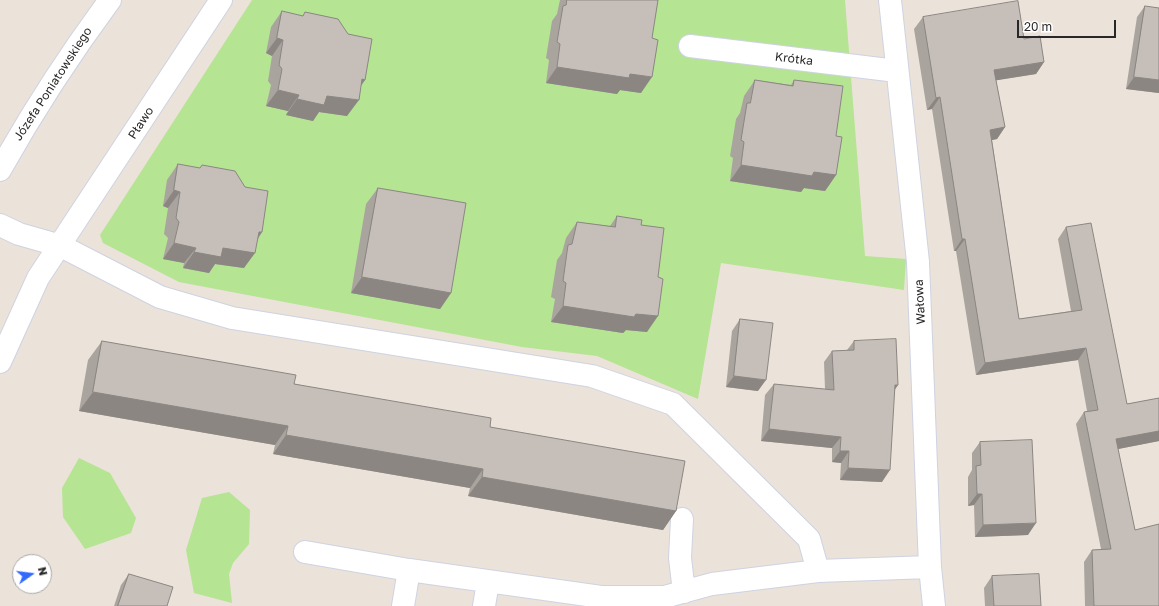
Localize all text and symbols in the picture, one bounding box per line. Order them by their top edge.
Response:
scale bar [1019,12,1118,38]
text: 20 m [1024,19,1052,34]
street label: Józefa Poniatowskiego [11,25,95,143]
street label: Krótka [774,50,814,68]
street label: Pławo [125,104,157,142]
street label: Wałowa [912,279,928,325]
north arrow [12,554,52,594]
text: N [36,566,50,577]

